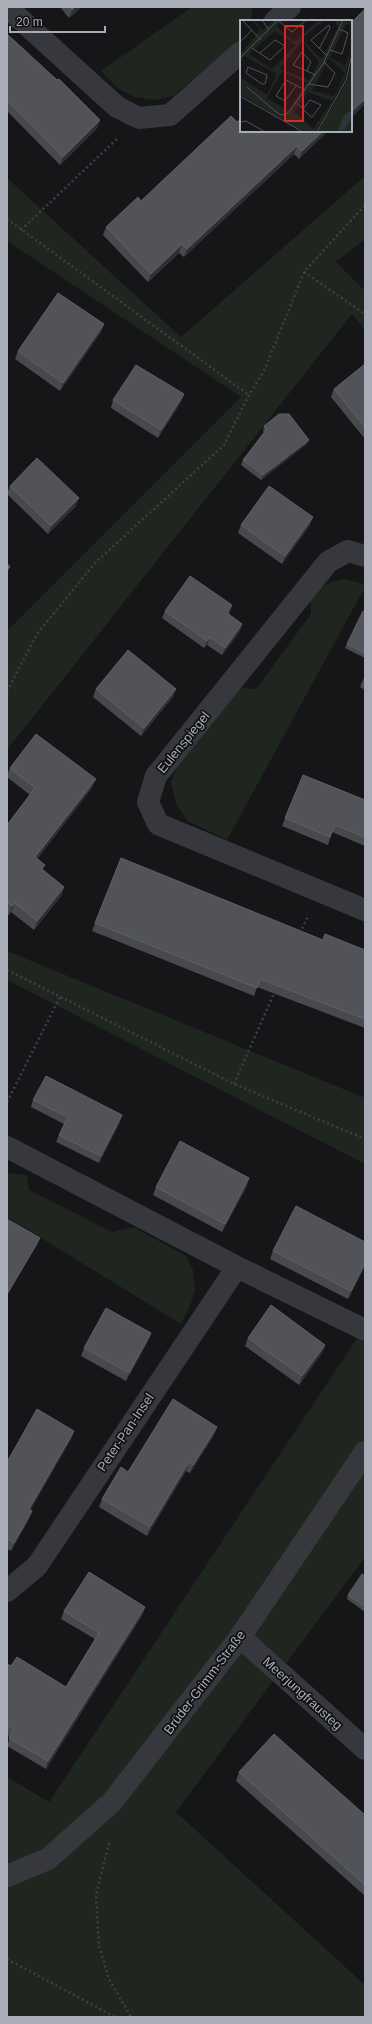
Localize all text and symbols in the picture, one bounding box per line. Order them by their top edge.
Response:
scale bar [10,8,105,34]
text: 20 m [16,15,43,29]
inset map [240,20,352,132]
street label: Eulenspiegel [154,709,213,776]
street label: Peter-Pan-Insel [94,1391,157,1474]
street label: Brüder-Grimm-Straße [161,1628,248,1737]
street label: Meerjungfrausteg [260,1654,345,1733]

